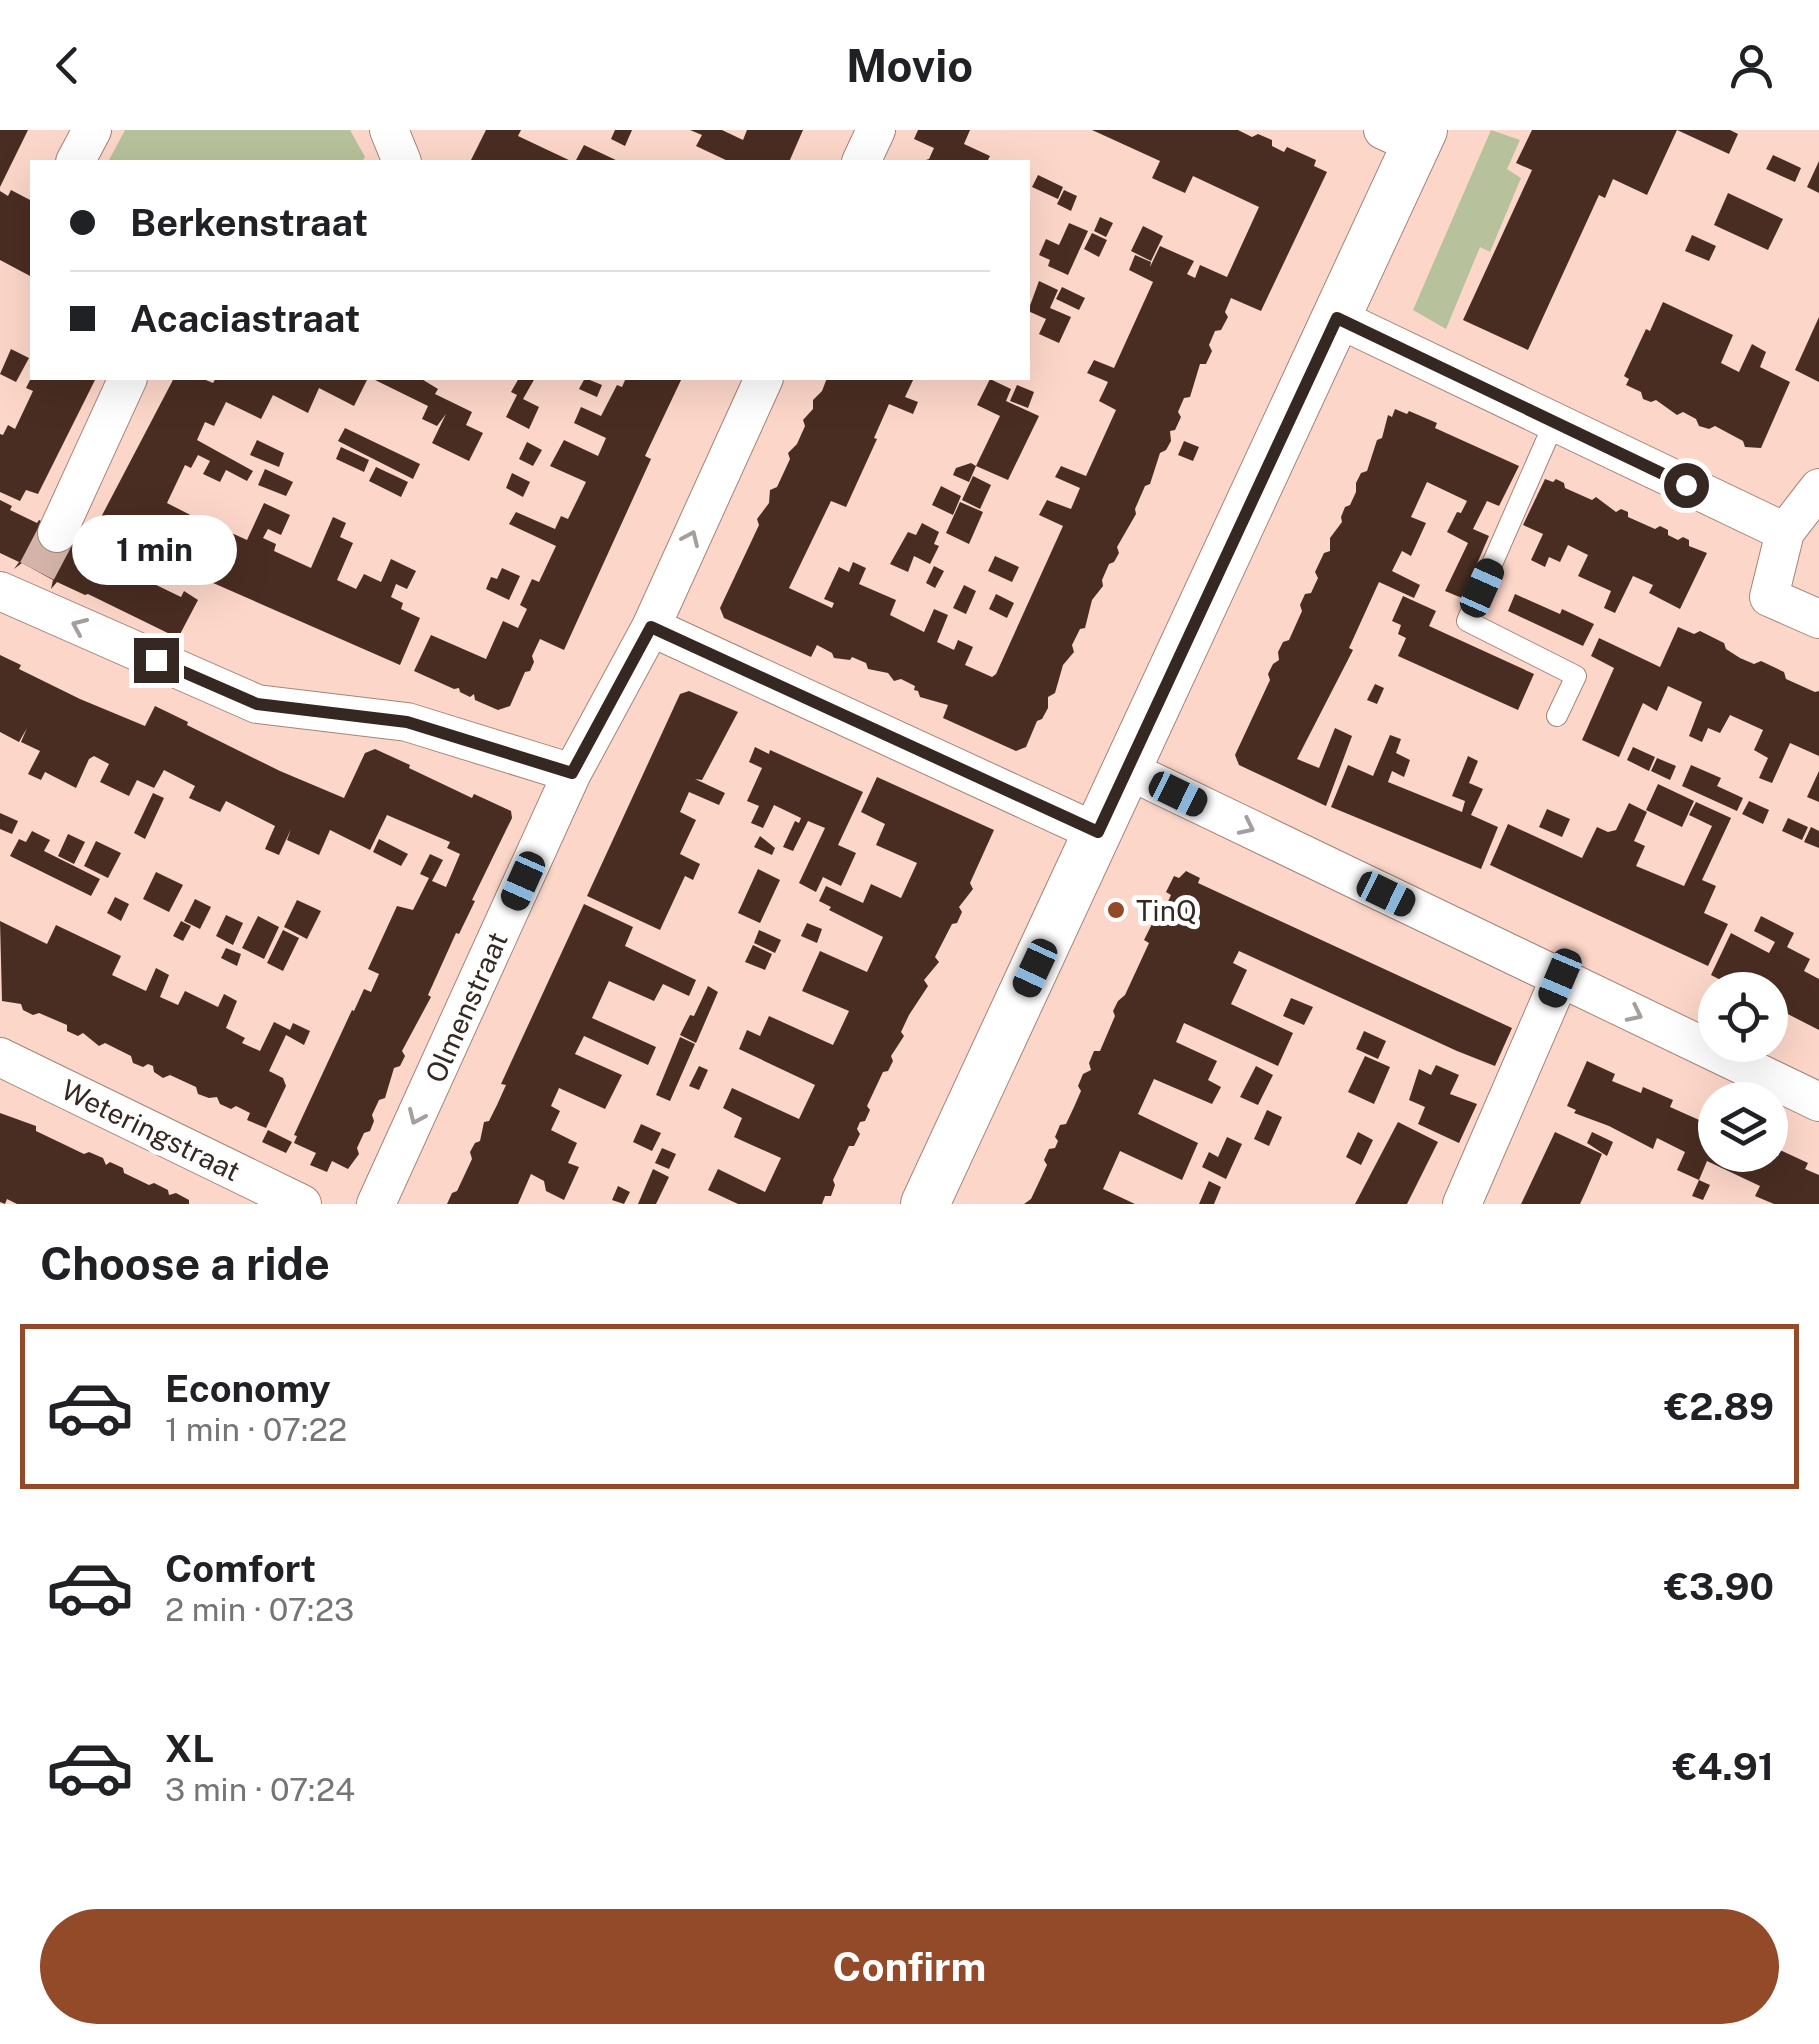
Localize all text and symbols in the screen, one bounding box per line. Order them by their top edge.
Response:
icon: back [40,38,95,93]
icon: person [1724,38,1779,93]
text: Movio [846,39,973,92]
text: Berkenstraat [130,200,368,245]
text: Acaciastraat [130,296,360,341]
route start [1664,463,1709,508]
callout: 1 min [74,515,238,585]
one-way arrow [679,530,699,548]
text: 1 min [116,531,193,568]
car [1456,554,1508,622]
one-way arrow [71,618,89,638]
route end [134,638,179,683]
car [1144,767,1212,821]
one-way arrow [1237,815,1255,835]
car [497,847,549,915]
car [1352,867,1420,921]
place label: TinQ [1136,894,1197,927]
marker: TinQ [1105,899,1127,921]
street label: Olmenstraat [418,927,514,1087]
car [1009,934,1061,1002]
car [1534,945,1586,1011]
map controls [1698,972,1788,1172]
button: locate [1698,972,1788,1062]
one-way arrow [1625,1002,1643,1022]
street label: Weteringstraat [56,1073,246,1187]
button: layers [1698,1082,1788,1172]
one-way arrow [408,1107,428,1125]
text: Choose a ride [40,1237,330,1290]
icon: car [45,1362,135,1452]
text: Economy [165,1366,331,1411]
text: €2.89 [1664,1384,1774,1429]
text: 1 min · 07:22 [165,1411,347,1448]
icon: car [45,1542,135,1632]
text: Comfort [165,1546,316,1591]
text: €3.90 [1664,1564,1774,1609]
text: 2 min · 07:23 [165,1591,354,1628]
icon: car [45,1722,135,1812]
text: XL [165,1726,214,1771]
text: €4.91 [1673,1744,1774,1789]
text: 3 min · 07:24 [165,1771,355,1808]
button: Confirm [40,1909,1779,2024]

